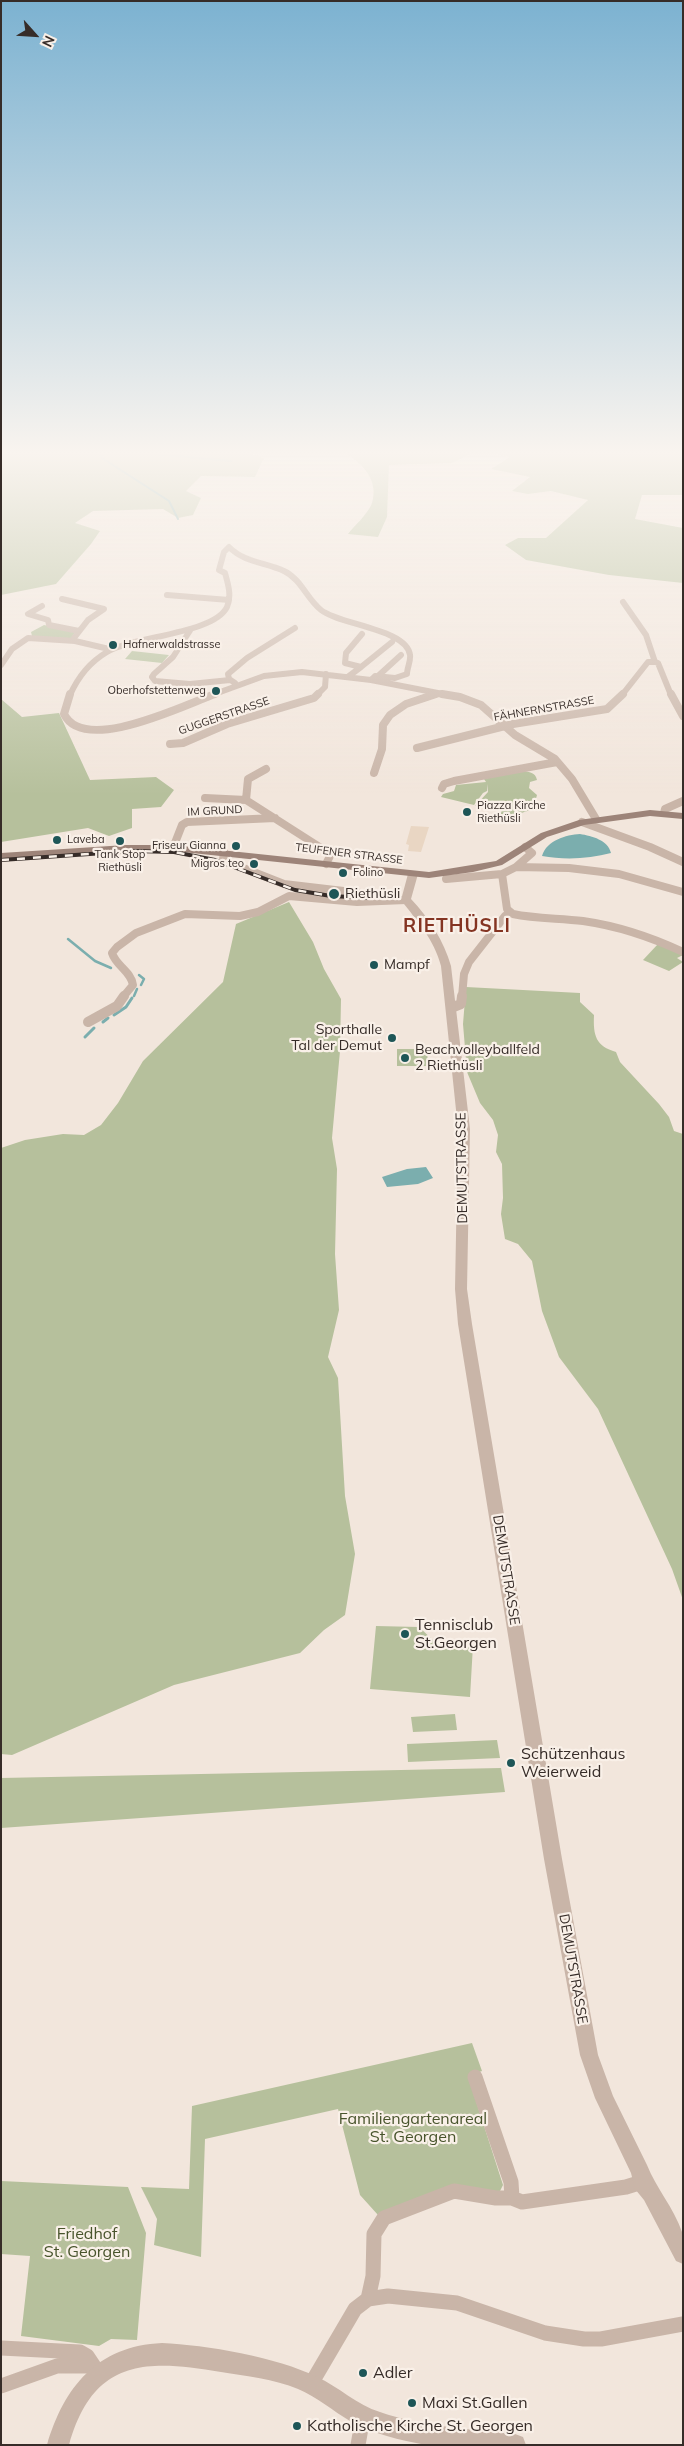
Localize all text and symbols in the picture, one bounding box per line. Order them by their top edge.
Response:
north arrow [10,10,60,60]
text: N [38,33,59,50]
place label: Hafnerwaldstrasse [123,638,220,652]
marker: Hafnerwaldstrasse [107,639,119,651]
place label: Oberhofstettenweg [107,684,206,698]
marker: Oberhofstettenweg [210,685,222,697]
street label: GUGGERSTRASSE [177,694,271,738]
street label: FÄHNERNSTRASSE [493,694,595,724]
place label: Piazza Kirche Riethüsli [477,799,546,825]
street label: IM GRUND [187,803,243,819]
marker: Piazza Kirche Riethüsli [461,806,473,818]
place label: Laveba [67,833,104,847]
marker: Laveba [51,834,63,846]
marker: Tank Stop Riethüsli [114,835,126,847]
place label: Friseur Gianna [152,839,226,853]
marker: Friseur Gianna [230,840,242,852]
street label: TEUFENER STRASSE [295,841,403,867]
place label: Tank Stop Riethüsli [95,848,145,874]
place label: Migros teo [191,857,244,871]
marker: Migros teo [248,858,260,870]
place label: Folino [353,866,383,880]
marker: Folino [337,867,349,879]
place label: Riethüsli [345,886,400,902]
marker: Riethüsli [327,887,341,901]
district label: RIETHÜSLI [402,915,512,937]
place label: Mampf [384,957,430,973]
marker: Mampf [368,959,380,971]
place label: Sporthalle Tal der Demut [291,1022,382,1054]
marker: Sporthalle Tal der Demut [386,1032,398,1044]
place label: Beachvolleyballfeld 2 Riethüsli [415,1042,540,1074]
marker: Beachvolleyballfeld 2 Riethüsli [399,1052,411,1064]
street label: DEMUTSTRASSE [453,1112,471,1224]
street label: DEMUTSTRASSE [489,1514,523,1626]
place label: Tennisclub St.Georgen [415,1615,497,1653]
marker: Tennisclub St.Georgen [399,1628,411,1640]
place label: Schützenhaus Weierweid [521,1744,625,1782]
marker: Schützenhaus Weierweid [505,1757,517,1769]
street label: DEMUTSTRASSE [555,1913,591,2025]
park label: Familiengartenareal St. Georgen [339,2109,487,2147]
park label: Friedhof St. Georgen [44,2224,130,2262]
place label: Adler [373,2363,413,2383]
marker: Adler [357,2367,369,2379]
place label: Maxi St.Gallen [422,2393,528,2413]
marker: Maxi St.Gallen [406,2397,418,2409]
place label: Katholische Kirche St. Georgen [307,2416,533,2436]
marker: Katholische Kirche St. Georgen [291,2420,303,2432]

